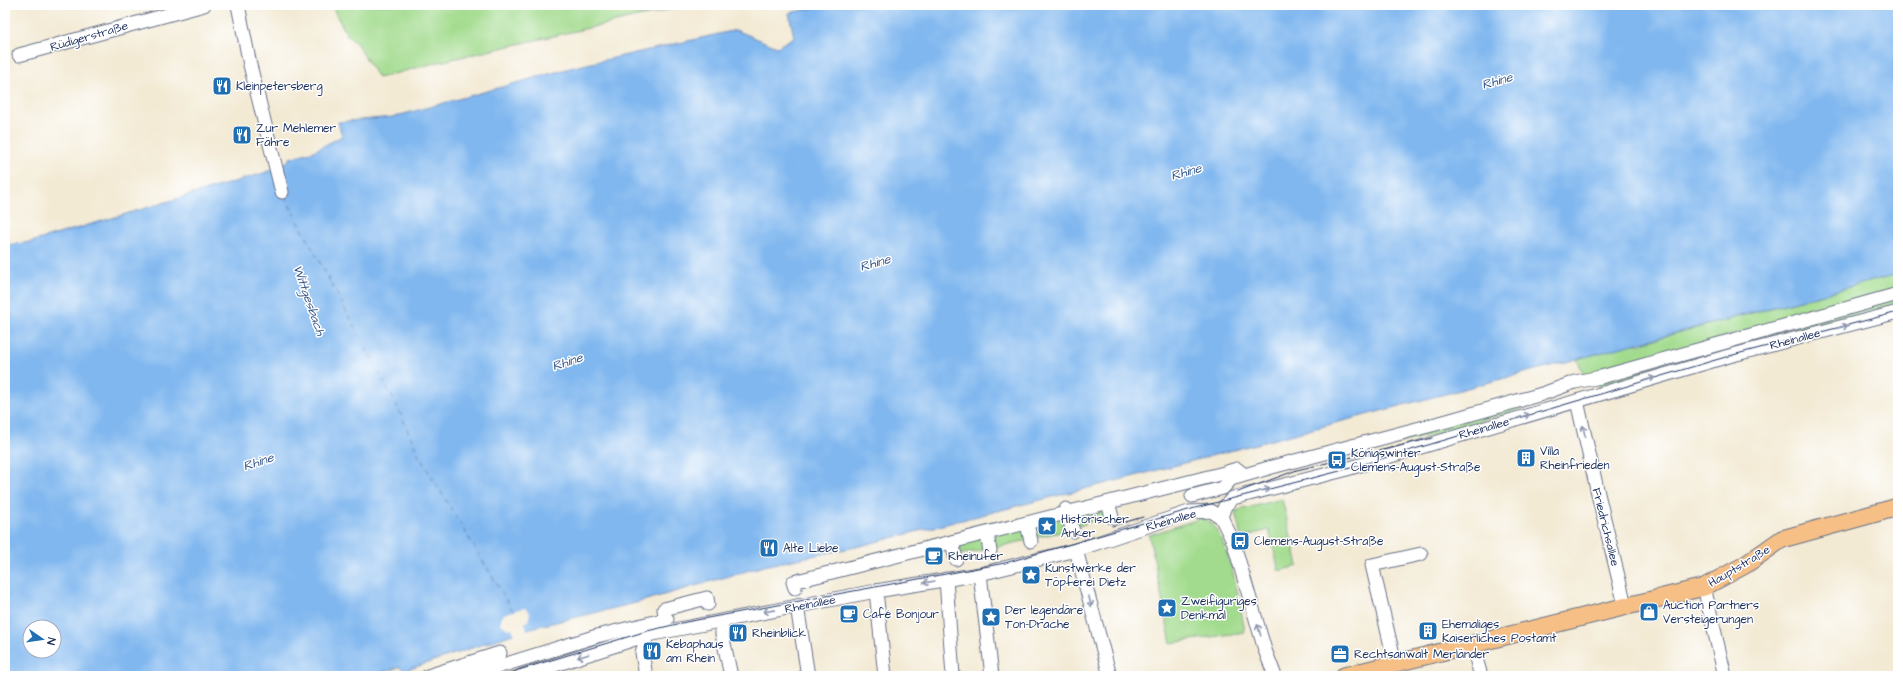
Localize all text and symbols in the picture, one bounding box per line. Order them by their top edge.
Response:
street label: Rüdigerstraße [48,17,131,57]
water label: Rhine [1480,68,1516,94]
restaurant icon: Kleinpetersberg [211,75,233,97]
place label: Kleinpetersberg [236,78,323,96]
place label: Zur Mehlemer Fähre [256,120,337,151]
restaurant icon: Zur Mehlemer Fähre [231,124,253,146]
water label: Rhine [1169,159,1205,185]
water label: Rhine [858,250,894,276]
water label: Wittgesbach [288,263,330,339]
one-way arrow [1835,322,1848,330]
street label: Rheinallee [1768,324,1823,354]
water label: Rhine [550,348,586,375]
one-way arrow [1642,375,1655,382]
one-way arrow [1517,412,1530,419]
street label: Rheinallee [1457,413,1512,444]
one-way arrow [1579,425,1587,438]
place label: Villa Rheinfrieden [1540,443,1610,474]
place label: Königswinter Clemens-August-Straße [1351,445,1481,477]
building icon: Villa Rheinfrieden [1515,447,1537,469]
water label: Rhine [241,448,277,475]
bus stop icon: Königswinter Clemens-August-Straße [1326,449,1348,471]
one-way arrow [1258,486,1271,493]
street label: Friedrichsallee [1588,486,1624,569]
street label: Rheinallee [1144,505,1199,536]
place label: Historischer Anker [1061,511,1129,542]
place icon: Historischer Anker [1036,515,1058,537]
bus stop icon: Clemens-August-Straße [1229,530,1251,552]
place label: Clemens-August-Straße [1254,533,1384,551]
restaurant icon: Alte Liebe [758,537,780,559]
place label: Alte Liebe [783,540,839,557]
street label: Hauptstraße [1705,541,1774,592]
cafe icon: Rheinufer [923,545,945,567]
place label: Rheinufer [948,548,1004,565]
place label: Kunstwerke der Töpferei Dietz [1045,560,1136,591]
place icon: Kunstwerke der Töpferei Dietz [1020,564,1042,586]
one-way arrow [923,578,936,586]
street label: Rheinallee [783,591,838,618]
place label: Zweifiguriges Denkmal [1181,593,1257,624]
one-way arrow [1087,594,1094,607]
place icon: Zweifiguriges Denkmal [1156,597,1178,619]
place label: Auction Partners Versteigerungen [1663,597,1759,629]
shop icon: Auction Partners Versteigerungen [1638,601,1660,623]
place label: Der legendäre Ton-Drache [1005,602,1084,633]
cafe icon: Café Bonjour [838,603,860,625]
place label: Café Bonjour [863,606,939,623]
place icon: Der legendäre Ton-Drache [980,606,1002,628]
one-way arrow [763,608,776,616]
place label: Ehemaliges Kaiserliches Postamt [1442,616,1557,647]
north arrow [22,619,62,659]
building icon: Ehemaliges Kaiserliches Postamt [1417,620,1439,642]
restaurant icon: Rheinblick [727,622,749,644]
one-way arrow [1255,624,1262,637]
place label: Rheinblick [752,625,807,642]
text: N [43,636,59,646]
place label: Kebaphaus am Rhein [666,636,723,667]
restaurant icon: Kebaphaus am Rhein [641,640,663,662]
office icon: Rechtsanwalt Merländer [1329,643,1351,665]
place label: Rechtsanwalt Merländer [1354,646,1490,663]
one-way arrow [577,653,590,660]

